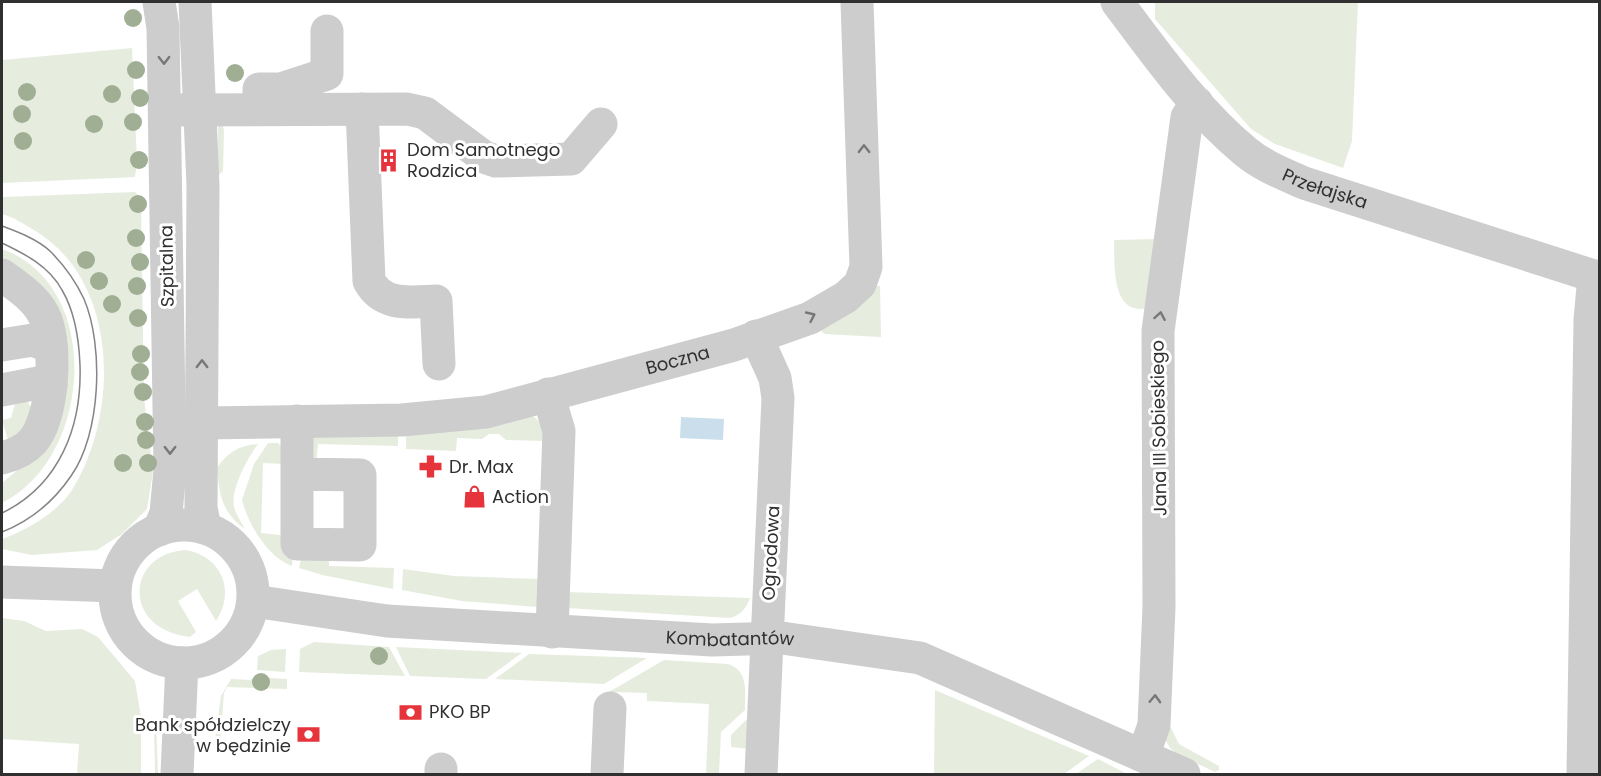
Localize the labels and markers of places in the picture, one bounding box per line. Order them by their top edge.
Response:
place label: Dom Samotnego Rodzica [407,137,560,183]
building icon: Dom Samotnego Rodzica [376,147,402,173]
pharmacy icon: Dr. Max [418,454,444,480]
place label: Dr. Max [449,454,514,479]
shop icon: Action [461,484,487,510]
place label: Action [492,484,549,509]
bank icon: PKO BP [398,699,424,725]
place label: PKO BP [429,699,491,724]
place label: Bank spółdzielczy w będzinie [135,712,291,758]
bank icon: Bank spółdzielczy w będzinie [296,722,322,748]

